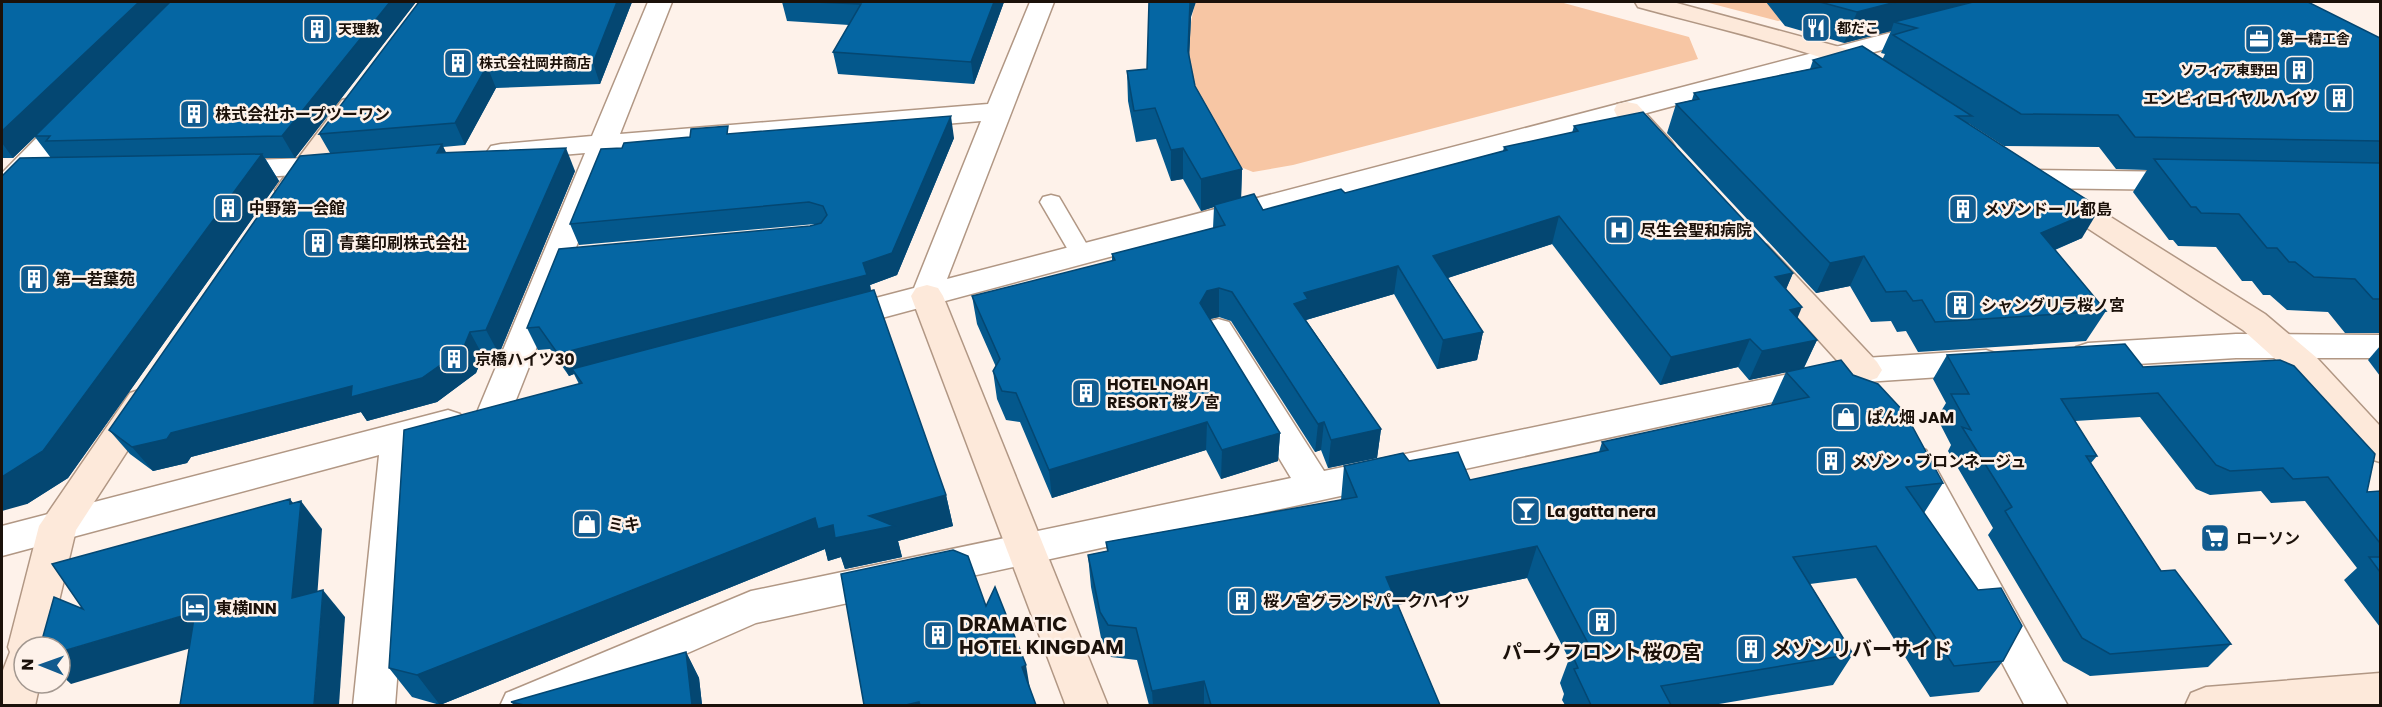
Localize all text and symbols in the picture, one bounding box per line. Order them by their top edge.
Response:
restaurant icon: 都だこ [1800,12,1832,44]
building icon: 天理教 [301,13,333,45]
place label: 都だこ [1837,18,1879,38]
place label: 天理教 [338,19,380,39]
office icon: 第一精工舎 [2243,23,2275,55]
place label: 第一精工舎 [2280,29,2350,49]
building icon: 株式会社岡井商店 [442,47,474,79]
place label: 株式会社岡井商店 [479,53,591,73]
building icon: ソフィア東野田 [2283,54,2315,86]
place label: ソフィア東野田 [2180,60,2278,80]
building icon: エンビィロイヤルハイツ [2323,82,2355,114]
place label: エンビィロイヤルハイツ [2143,87,2318,110]
building icon: 株式会社ホープツーワン [178,98,210,130]
place label: 株式会社ホープツーワン [215,103,390,126]
building icon: 中野第一会館 [212,192,244,224]
building icon: メゾンドール都島 [1947,193,1979,225]
place label: 中野第一会館 [249,197,345,220]
place label: メゾンドール都島 [1984,198,2112,221]
hospital icon: 尽生会聖和病院 [1603,214,1635,246]
place label: 尽生会聖和病院 [1640,219,1752,242]
building icon: 青葉印刷株式会社 [302,227,334,259]
place label: 青葉印刷株式会社 [339,232,467,255]
building icon: 第一若葉苑 [18,263,50,295]
place label: 第一若葉苑 [55,268,135,291]
building icon: シャングリラ桜ノ宮 [1944,289,1976,321]
place label: シャングリラ桜ノ宮 [1981,294,2125,317]
building icon: 京橋ハイツ30 [438,343,470,375]
place label: 京橋ハイツ30 [475,348,575,371]
place label: HOTEL NOAH RESORT 桜ノ宮 [1107,373,1220,414]
building icon: HOTEL NOAH RESORT 桜ノ宮 [1070,377,1102,409]
shop icon: ぱん畑 JAM [1830,401,1862,433]
place label: ぱん畑 JAM [1867,406,1954,429]
building icon: メゾン・ブロンネージュ [1815,445,1847,477]
place label: メゾン・ブロンネージュ [1852,450,2026,473]
bar icon: La gatta nera [1510,495,1542,527]
place label: La gatta nera [1547,500,1656,523]
shop icon: ミキ [571,508,603,540]
place label: ミキ [608,513,640,536]
supermarket icon: ローソン [2199,522,2231,554]
place label: ローソン [2236,527,2300,550]
building icon: 桜ノ宮グランドパークハイツ [1226,585,1258,617]
place label: 桜ノ宮グランドパークハイツ [1263,590,1470,613]
hotel icon: 東横INN [179,592,211,624]
place label: 東横INN [216,597,277,620]
building icon: パークフロント桜の宮 [1586,606,1618,638]
place label: DRAMATIC HOTEL KINGDAM [959,610,1124,661]
building icon: DRAMATIC HOTEL KINGDAM [922,619,954,651]
building icon: メゾンリバーサイド [1735,633,1767,665]
north arrow [12,635,72,695]
place label: メゾンリバーサイド [1772,635,1952,663]
place label: パークフロント桜の宮 [1502,638,1702,666]
text: N [16,659,39,671]

